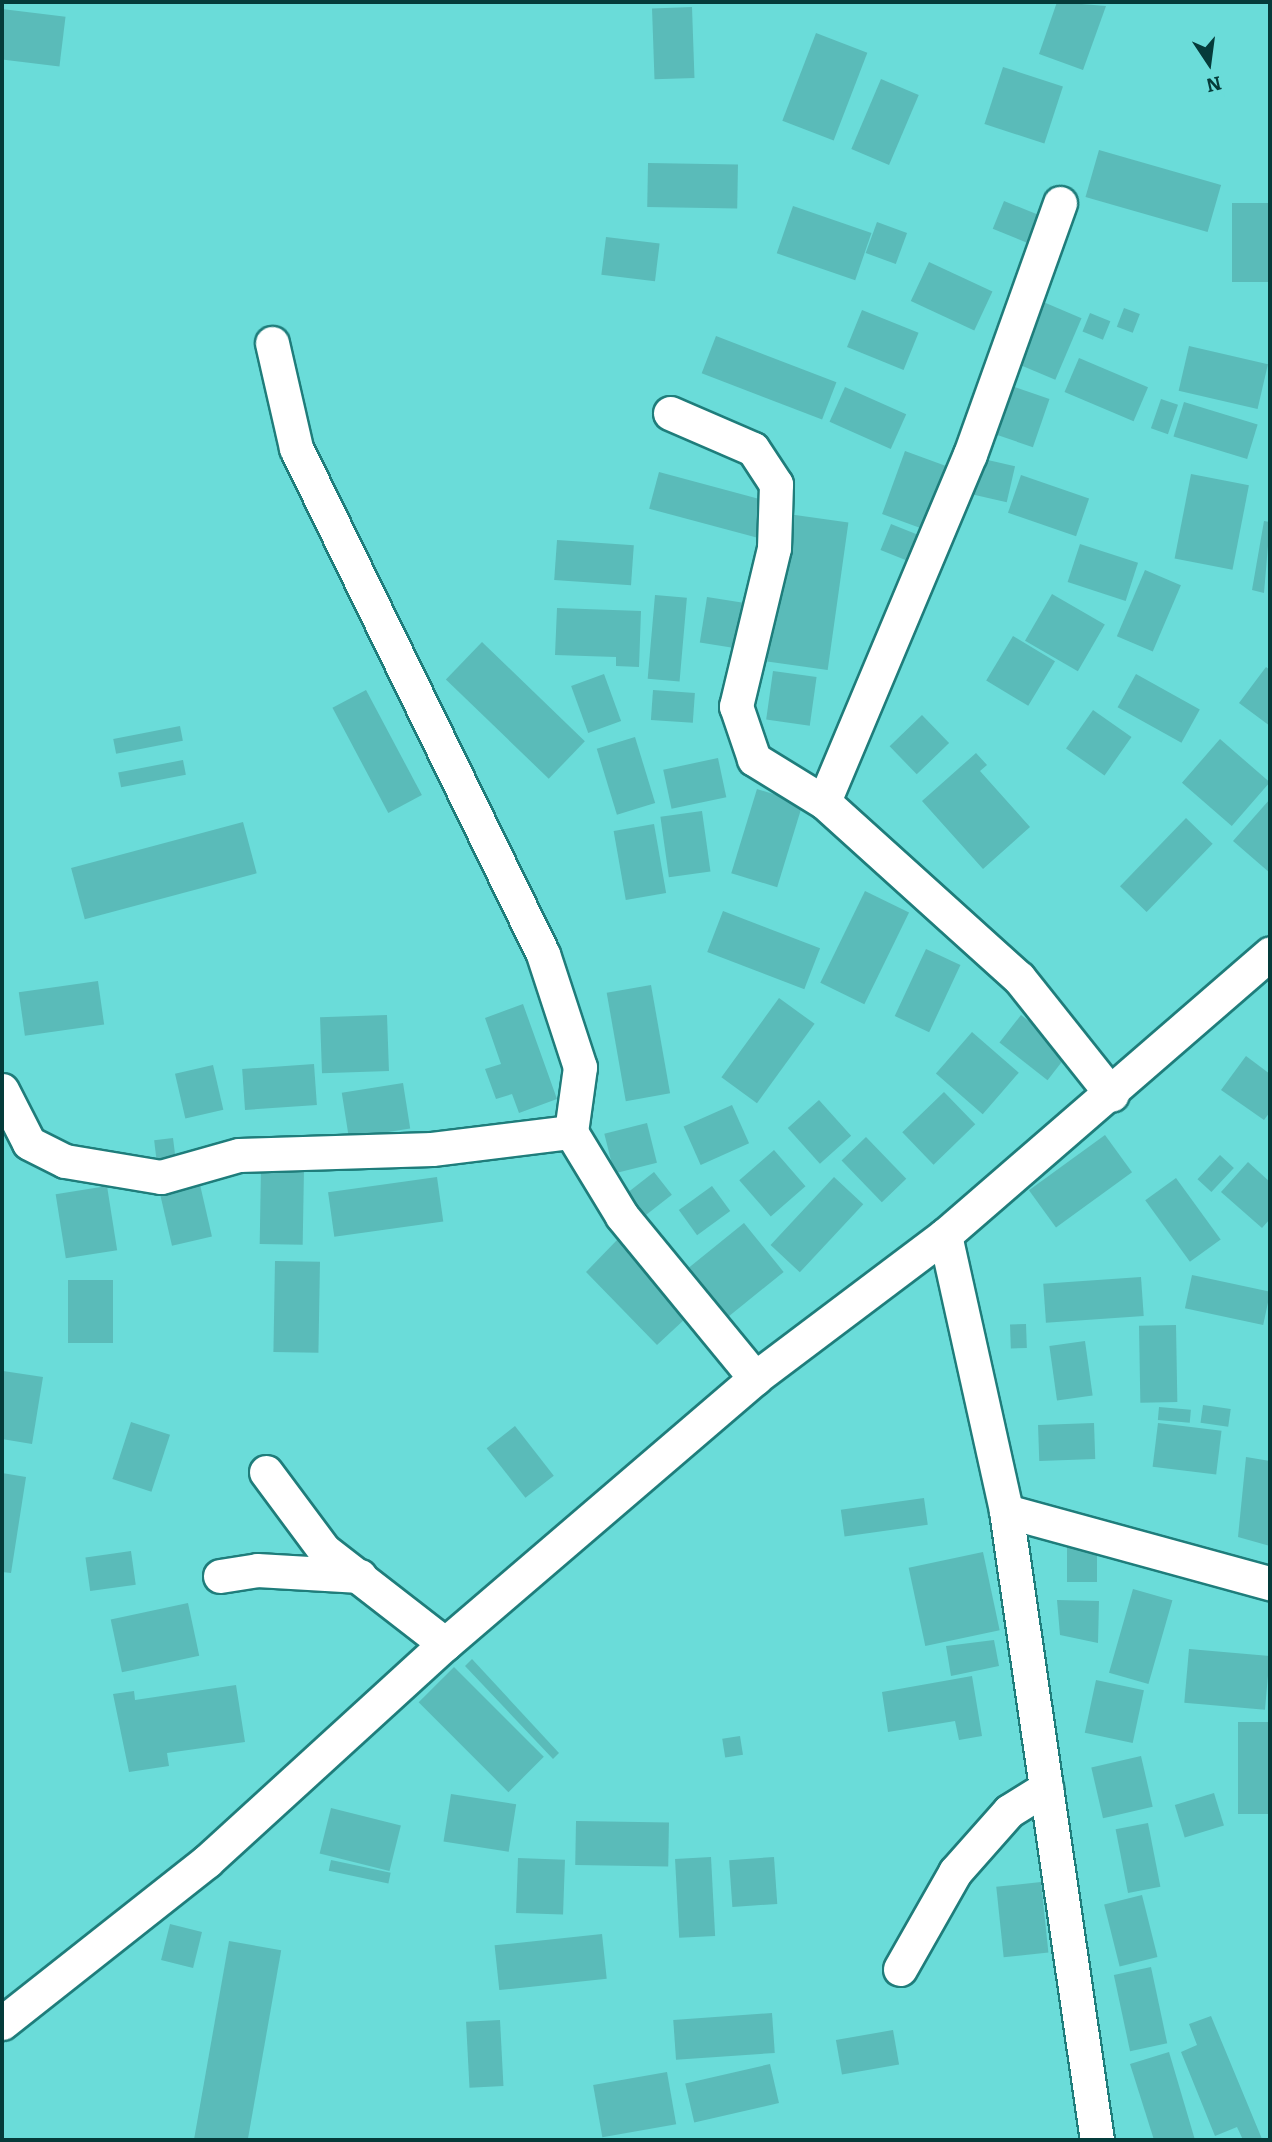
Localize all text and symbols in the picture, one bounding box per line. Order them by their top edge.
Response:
north arrow [1174,28,1244,98]
text: N [1204,71,1224,97]

